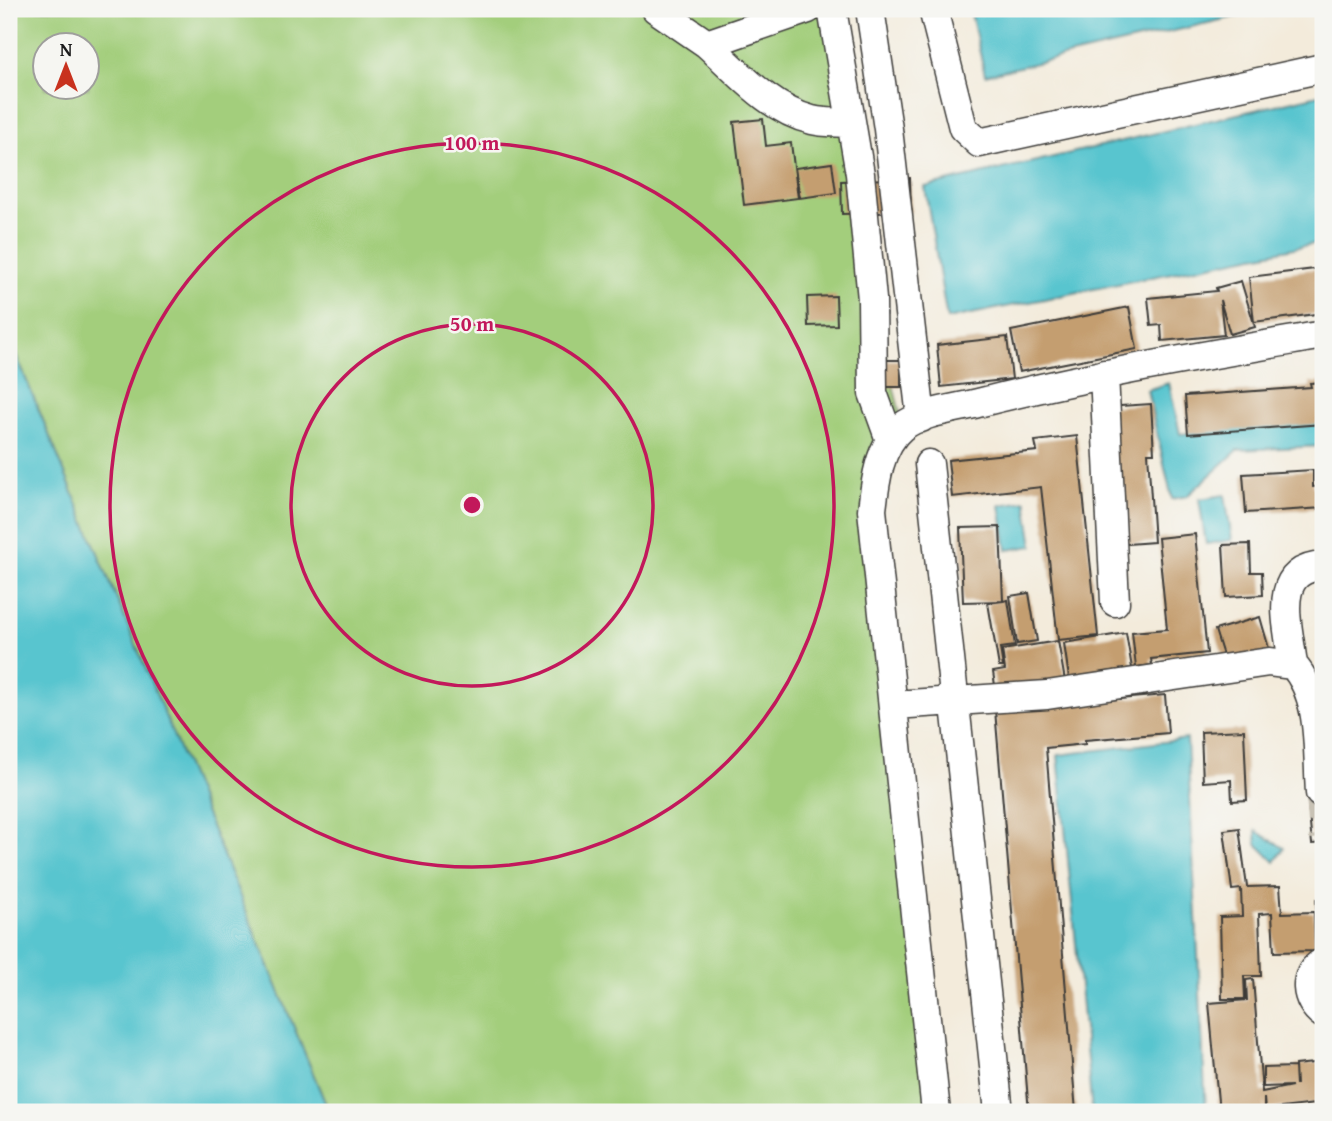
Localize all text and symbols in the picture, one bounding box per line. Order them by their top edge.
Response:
north arrow [32,32,102,102]
text: N [60,35,73,63]
text: 100 m [444,127,500,158]
text: 50 m [450,308,494,339]
centre of rings [460,493,484,517]

